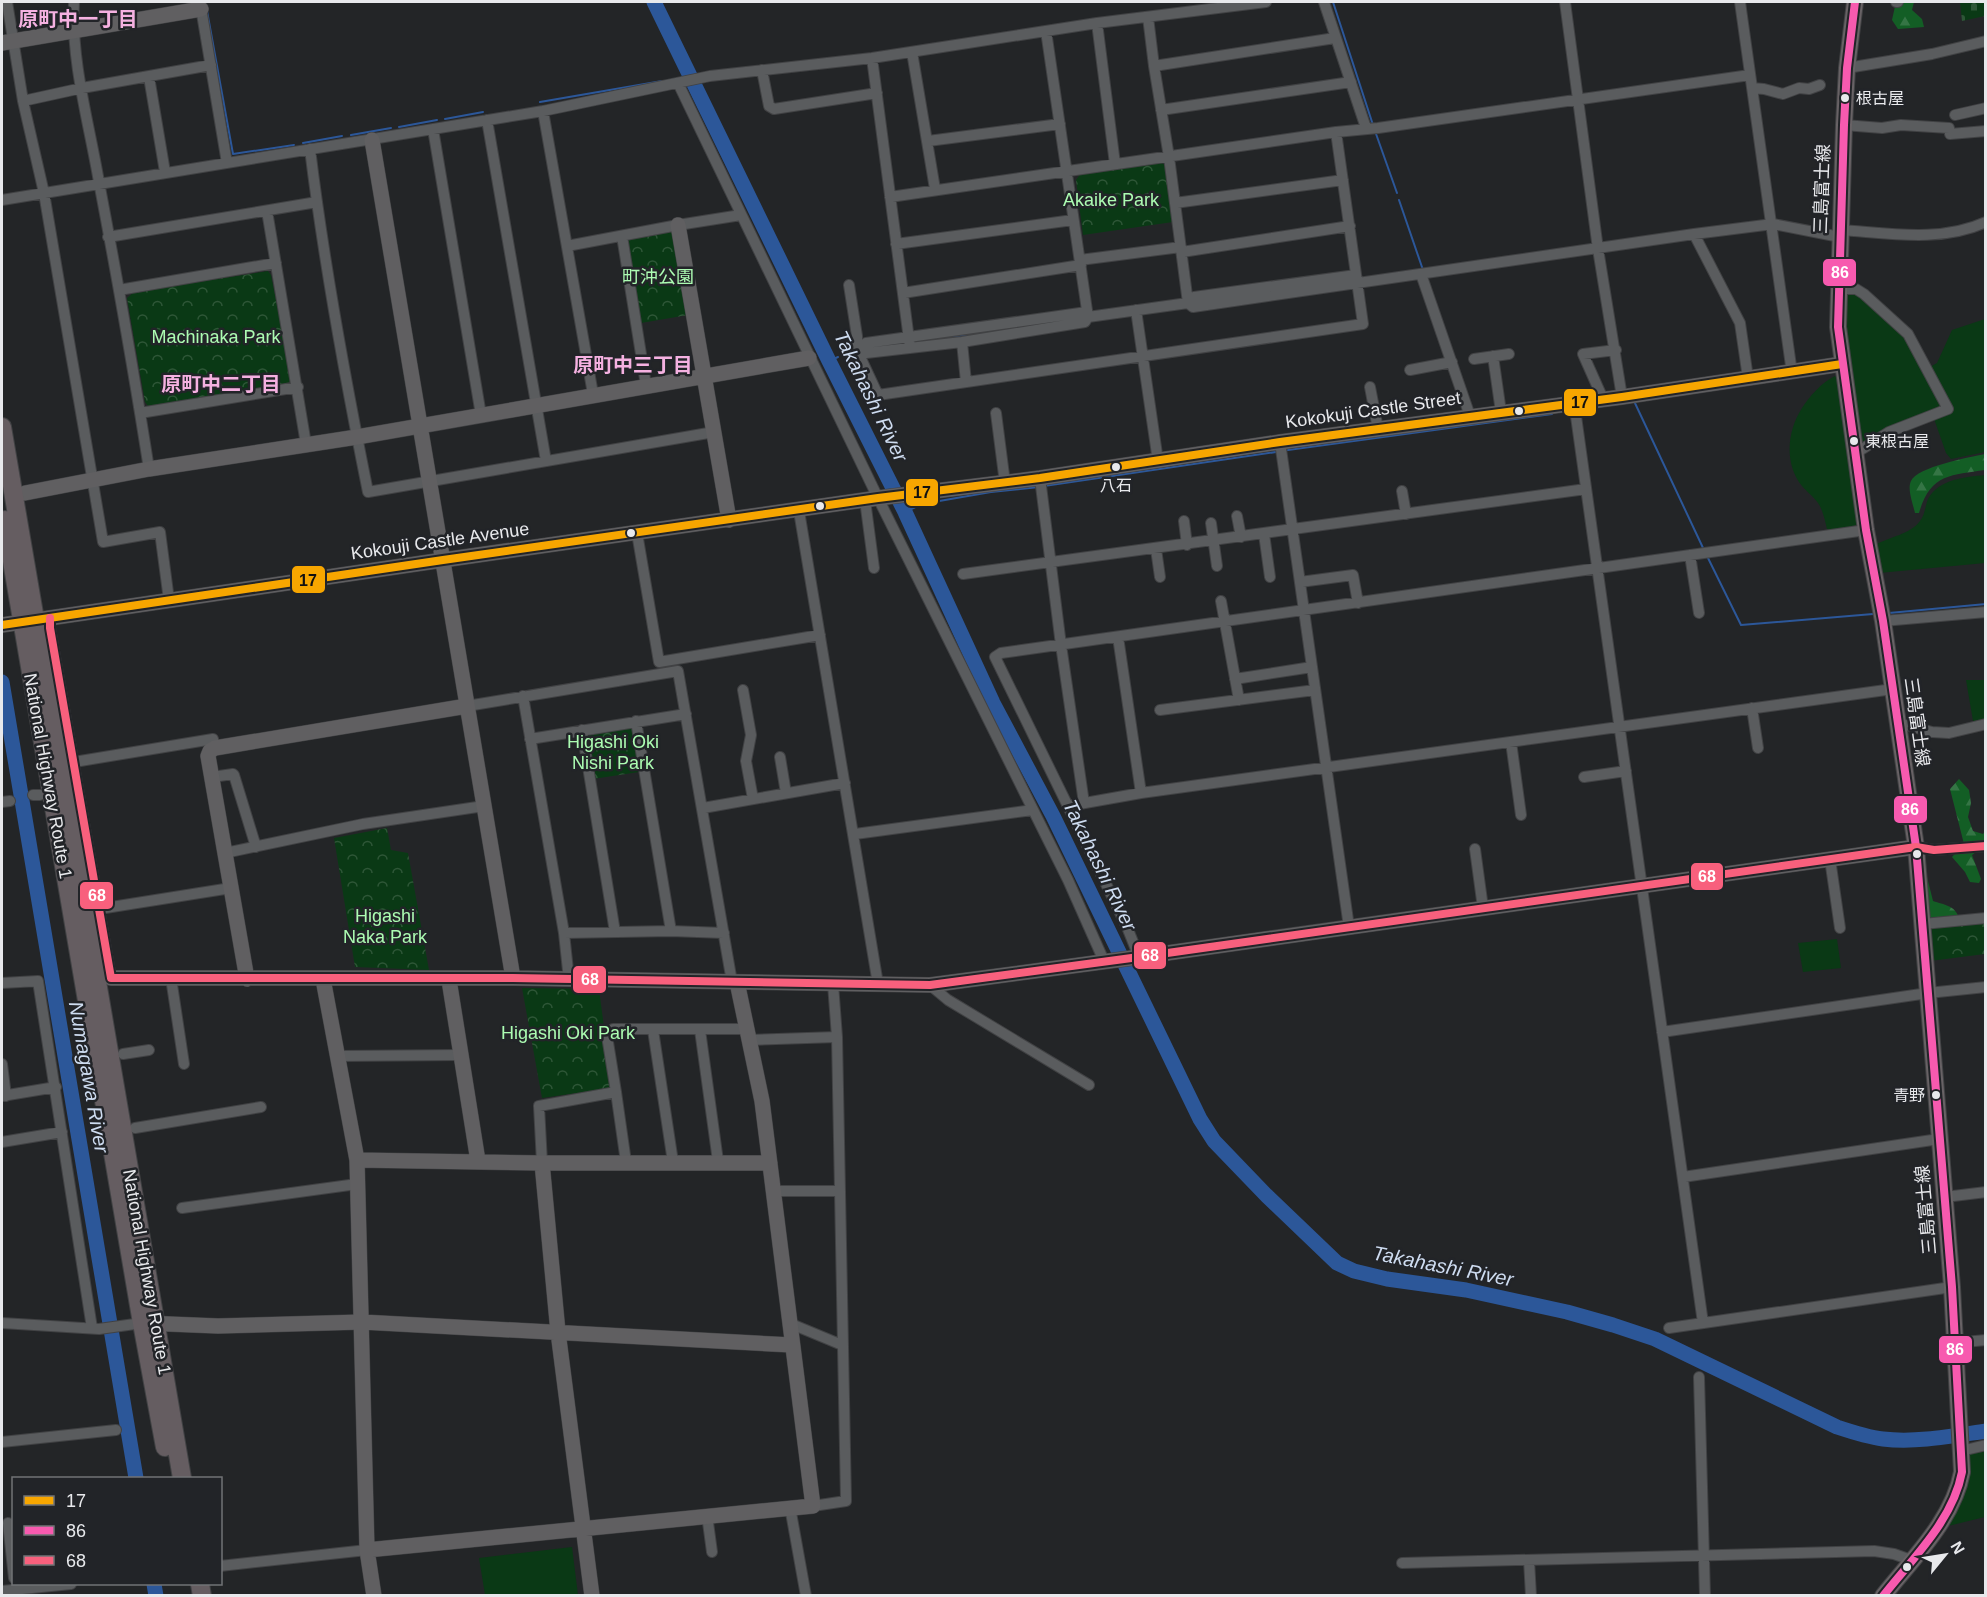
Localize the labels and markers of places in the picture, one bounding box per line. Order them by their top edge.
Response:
place label: 根古屋 [1856,90,1904,107]
marker: 根古屋 [1839,92,1851,104]
unlabelled marker [1513,405,1525,417]
place label: 東根古屋 [1865,433,1929,450]
marker: 東根古屋 [1848,435,1860,447]
marker: 八石 [1110,461,1122,473]
place label: 八石 [1100,477,1132,494]
unlabelled marker [814,500,826,512]
unlabelled marker [625,527,637,539]
unlabelled marker [1911,848,1923,860]
place label: 青野 [1893,1087,1925,1104]
marker: 青野 [1930,1089,1942,1101]
unlabelled marker [1901,1561,1913,1573]

